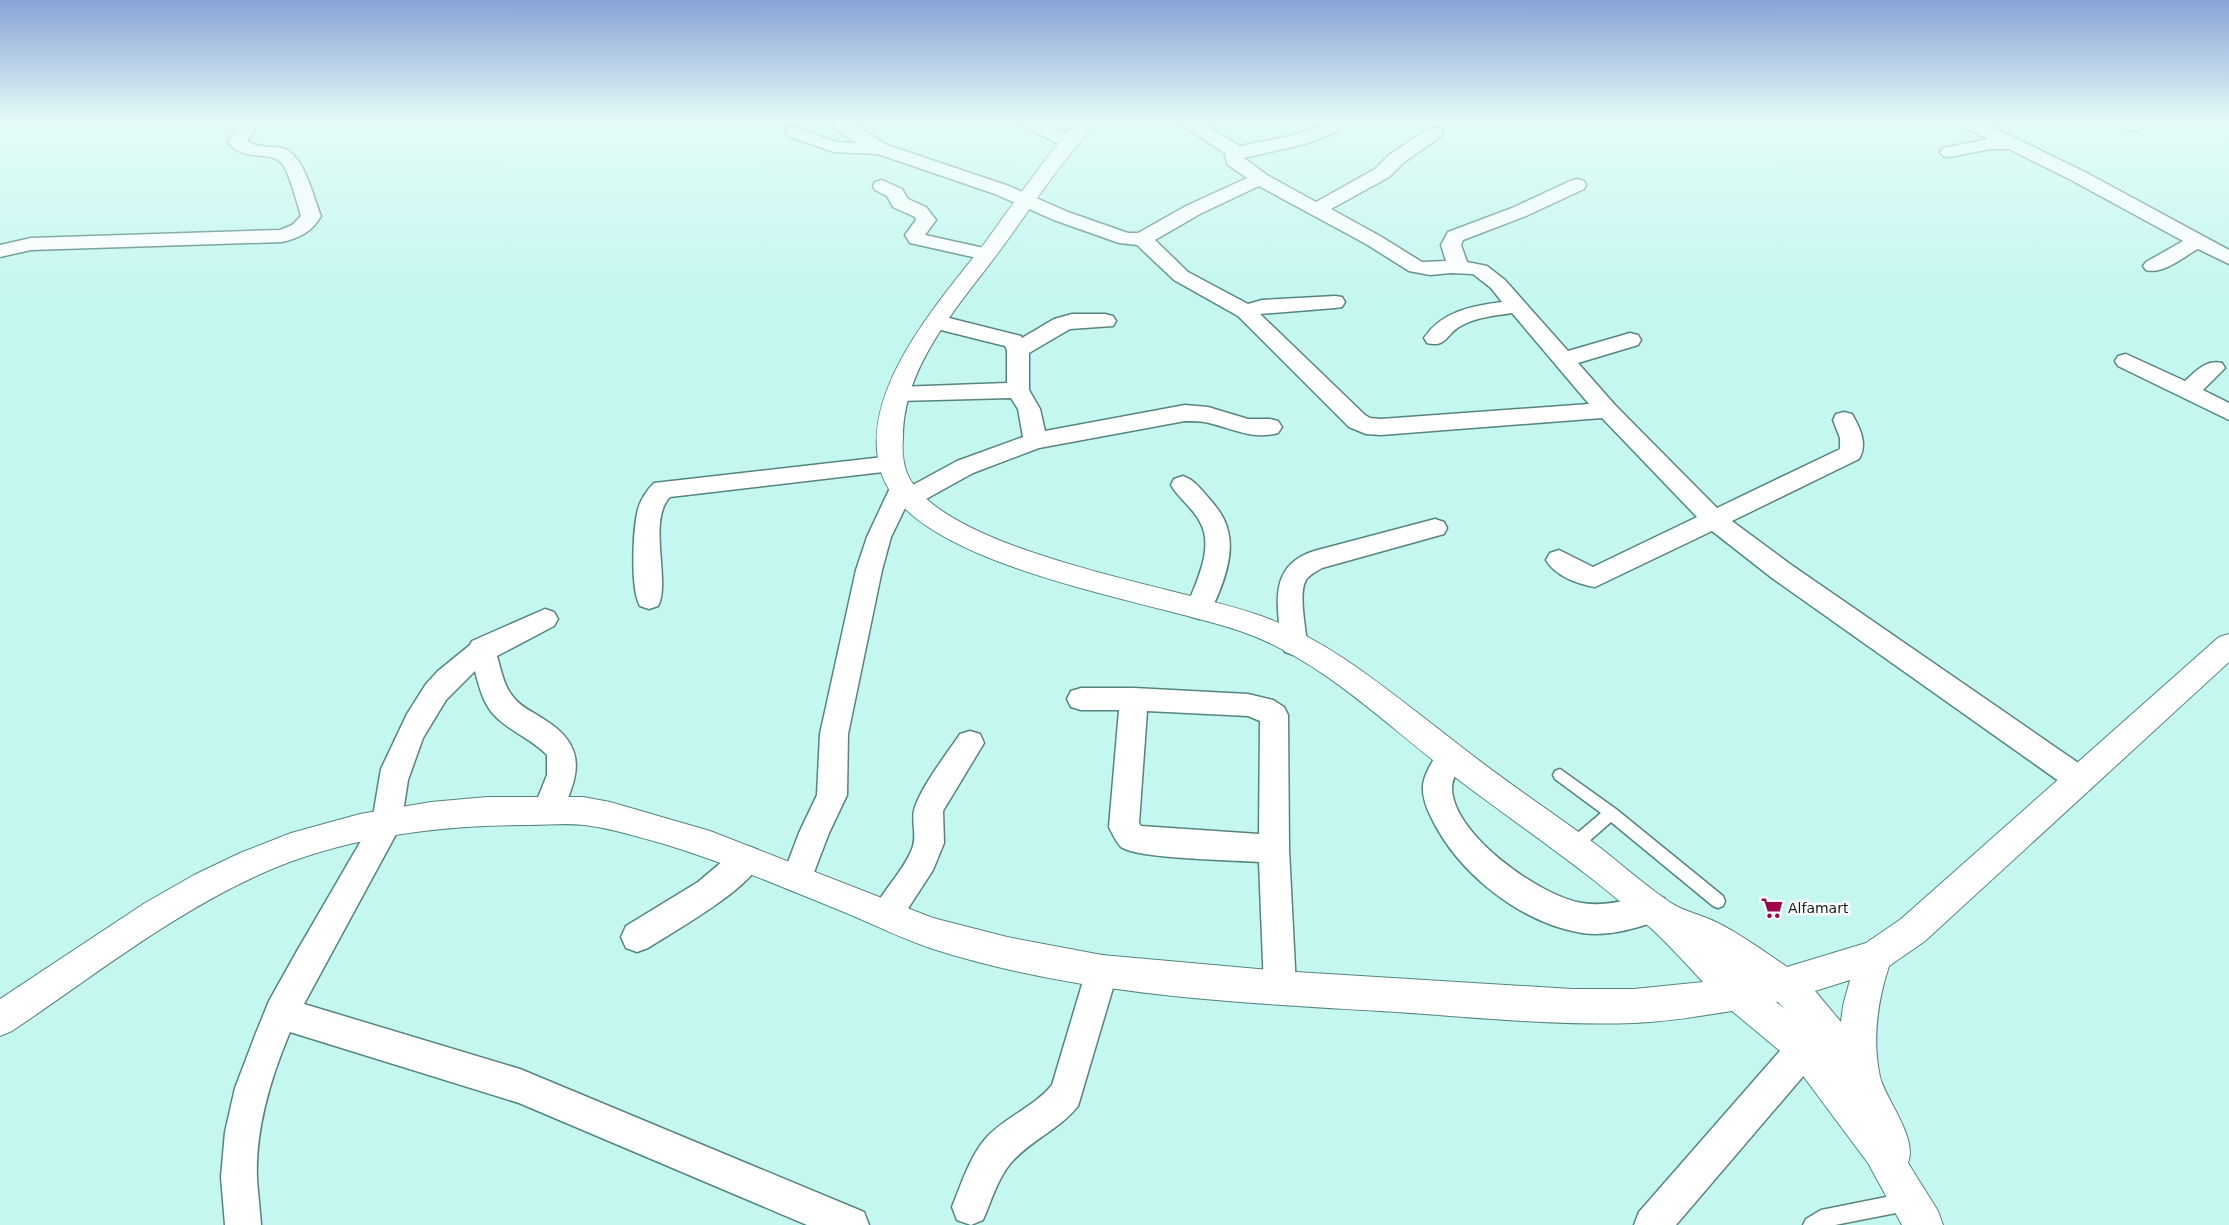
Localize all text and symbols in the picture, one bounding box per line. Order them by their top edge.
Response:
supermarket icon: Alfamart [1759,895,1785,921]
place label: Alfamart [1788,900,1849,916]

